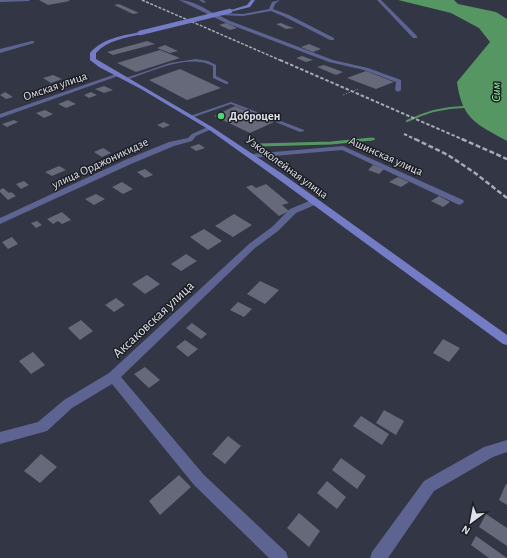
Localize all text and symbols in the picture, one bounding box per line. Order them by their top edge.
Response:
street label: Омская улица [21,69,89,104]
water label: Сим [490,82,503,102]
place label: Доброцен [229,110,280,122]
marker: Доброцен [216,111,226,121]
street label: Узкоколейная улица [243,133,331,202]
street label: Ашинская улица [347,134,425,179]
street label: улица Орджоникидзе [49,135,150,192]
street label: Аксаковская улица [110,278,197,361]
north arrow [451,502,491,542]
text: N [460,523,472,537]

